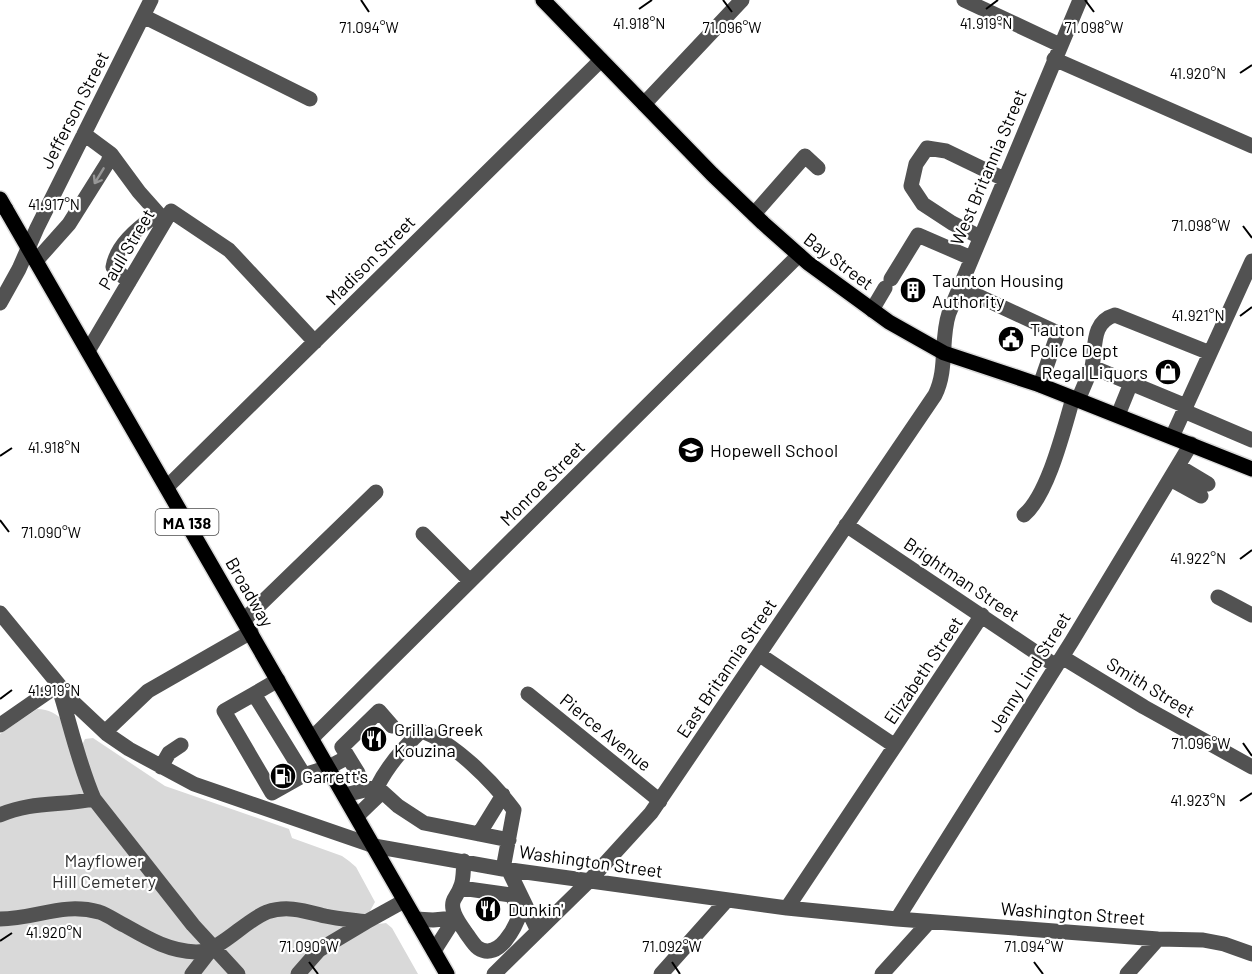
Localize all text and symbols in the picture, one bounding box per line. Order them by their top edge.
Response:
text: 41.918°N [613,14,665,32]
text: 41.919°N [960,14,1012,32]
text: 71.094°W [339,18,399,36]
text: 71.096°W [703,18,761,36]
text: 71.098°W [1064,18,1124,36]
street label: Jefferson Street [35,48,113,172]
text: 41.920°N [1170,64,1226,82]
street label: West Britannia Street [945,86,1031,248]
one-way arrow [93,167,105,184]
text: 41.917°N [28,195,80,213]
street label: Paull Street [93,205,159,293]
street label: Madison Street [321,211,419,309]
text: 71.098°W [1171,216,1231,234]
street label: Bay Street [800,228,878,294]
place label: Taunton Housing Authority [932,269,1064,312]
building icon: Taunton Housing Authority [898,275,928,305]
text: 41.921°N [1171,306,1225,324]
place label: Tauton Police Dept [1030,318,1119,361]
public building icon: Tauton Police Dept [996,324,1026,354]
shop icon: Regal Liquors [1153,357,1183,387]
place label: Regal Liquors [1042,361,1148,383]
school or university icon: Hopewell School [676,435,706,465]
street label: Monroe Street [495,436,589,530]
text: 41.918°N [28,438,80,456]
place label: Hopewell School [710,439,838,461]
road number: MA 138 [156,509,219,535]
text: 71.090°W [21,523,81,541]
street label: Brightman Street [900,532,1024,626]
text: 41.922°N [1170,549,1226,567]
street label: Broadway [221,553,279,631]
street label: East Britannia Street [671,594,781,742]
street label: Jenny Lind Street [983,608,1075,736]
street label: Elizabeth Street [879,612,967,728]
street label: Smith Street [1103,652,1199,722]
text: 41.919°N [28,681,80,699]
street label: Pierce Avenue [556,689,656,775]
place label: Grilla Greek Kouzina [394,718,483,761]
restaurant icon: Grilla Greek Kouzina [359,724,389,754]
text: 71.096°W [1172,734,1230,752]
fuel station icon: Garrett's [268,761,298,791]
place label: Garrett's [302,765,368,787]
text: 41.923°N [1170,791,1226,809]
street label: Washington Street [518,840,664,882]
park label: Mayflower Hill Cemetery [52,849,156,892]
restaurant icon: Dunkin' [473,894,503,924]
street label: Washington Street [1000,897,1146,929]
place label: Dunkin' [508,898,563,920]
text: 41.920°N [26,923,82,941]
text: 71.090°W [279,937,339,955]
text: 71.092°W [642,937,702,955]
text: 71.094°W [1004,937,1064,955]

